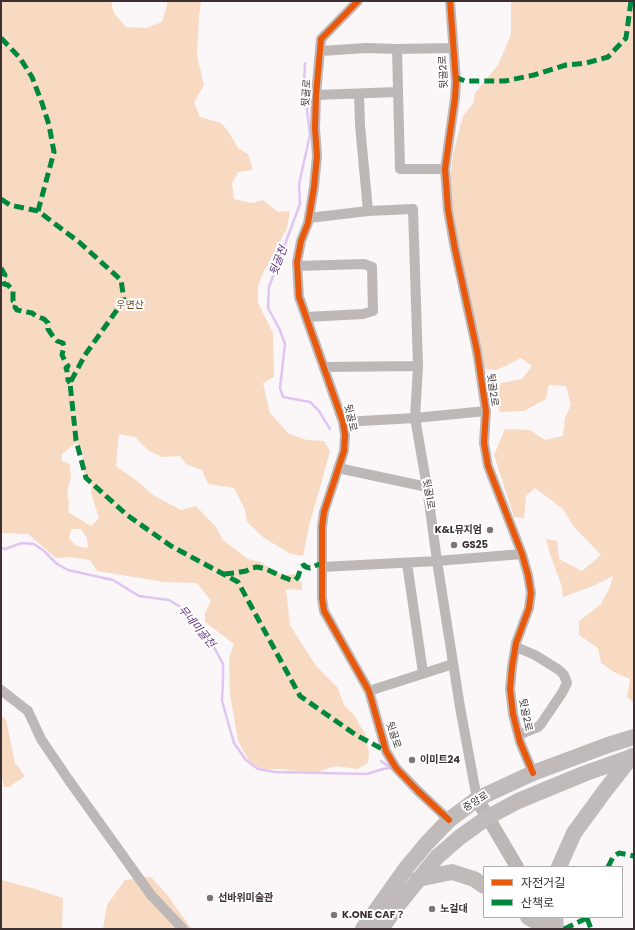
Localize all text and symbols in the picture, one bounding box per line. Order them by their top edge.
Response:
street label: 뒷골2로 [437,55,451,89]
street label: 뒷골로 [300,79,314,107]
water label: 뒷골천 [267,244,291,278]
park label: 우면산 [116,299,144,311]
street label: 뒷골2로 [484,373,500,407]
street label: 뒷골로 [341,403,359,433]
street label: 뒷골1로 [420,478,436,510]
place label: K&L뮤지엄 [435,524,482,536]
marker: K&L뮤지엄 [485,525,495,535]
place label: GS25 [462,539,488,551]
marker: GS25 [449,540,459,550]
water label: 무네미골천 [175,603,217,651]
street label: 뒷골2로 [516,697,534,733]
street label: 뒷골로 [383,720,403,750]
place label: 이미트24 [420,754,460,766]
marker: 이미트24 [407,755,417,765]
street label: 중앙로 [461,790,491,814]
legend [483,866,623,918]
text: 자전거길 [521,874,565,891]
place label: 선바위미술관 [218,892,273,904]
marker: 선바위미술관 [205,893,215,903]
text: 산책로 [521,894,554,911]
place label: 노걸대 [440,903,468,915]
marker: 노걸대 [427,904,437,914]
place label: K.ONE CAF？ [342,909,405,921]
marker: K.ONE CAF？ [329,910,339,920]

